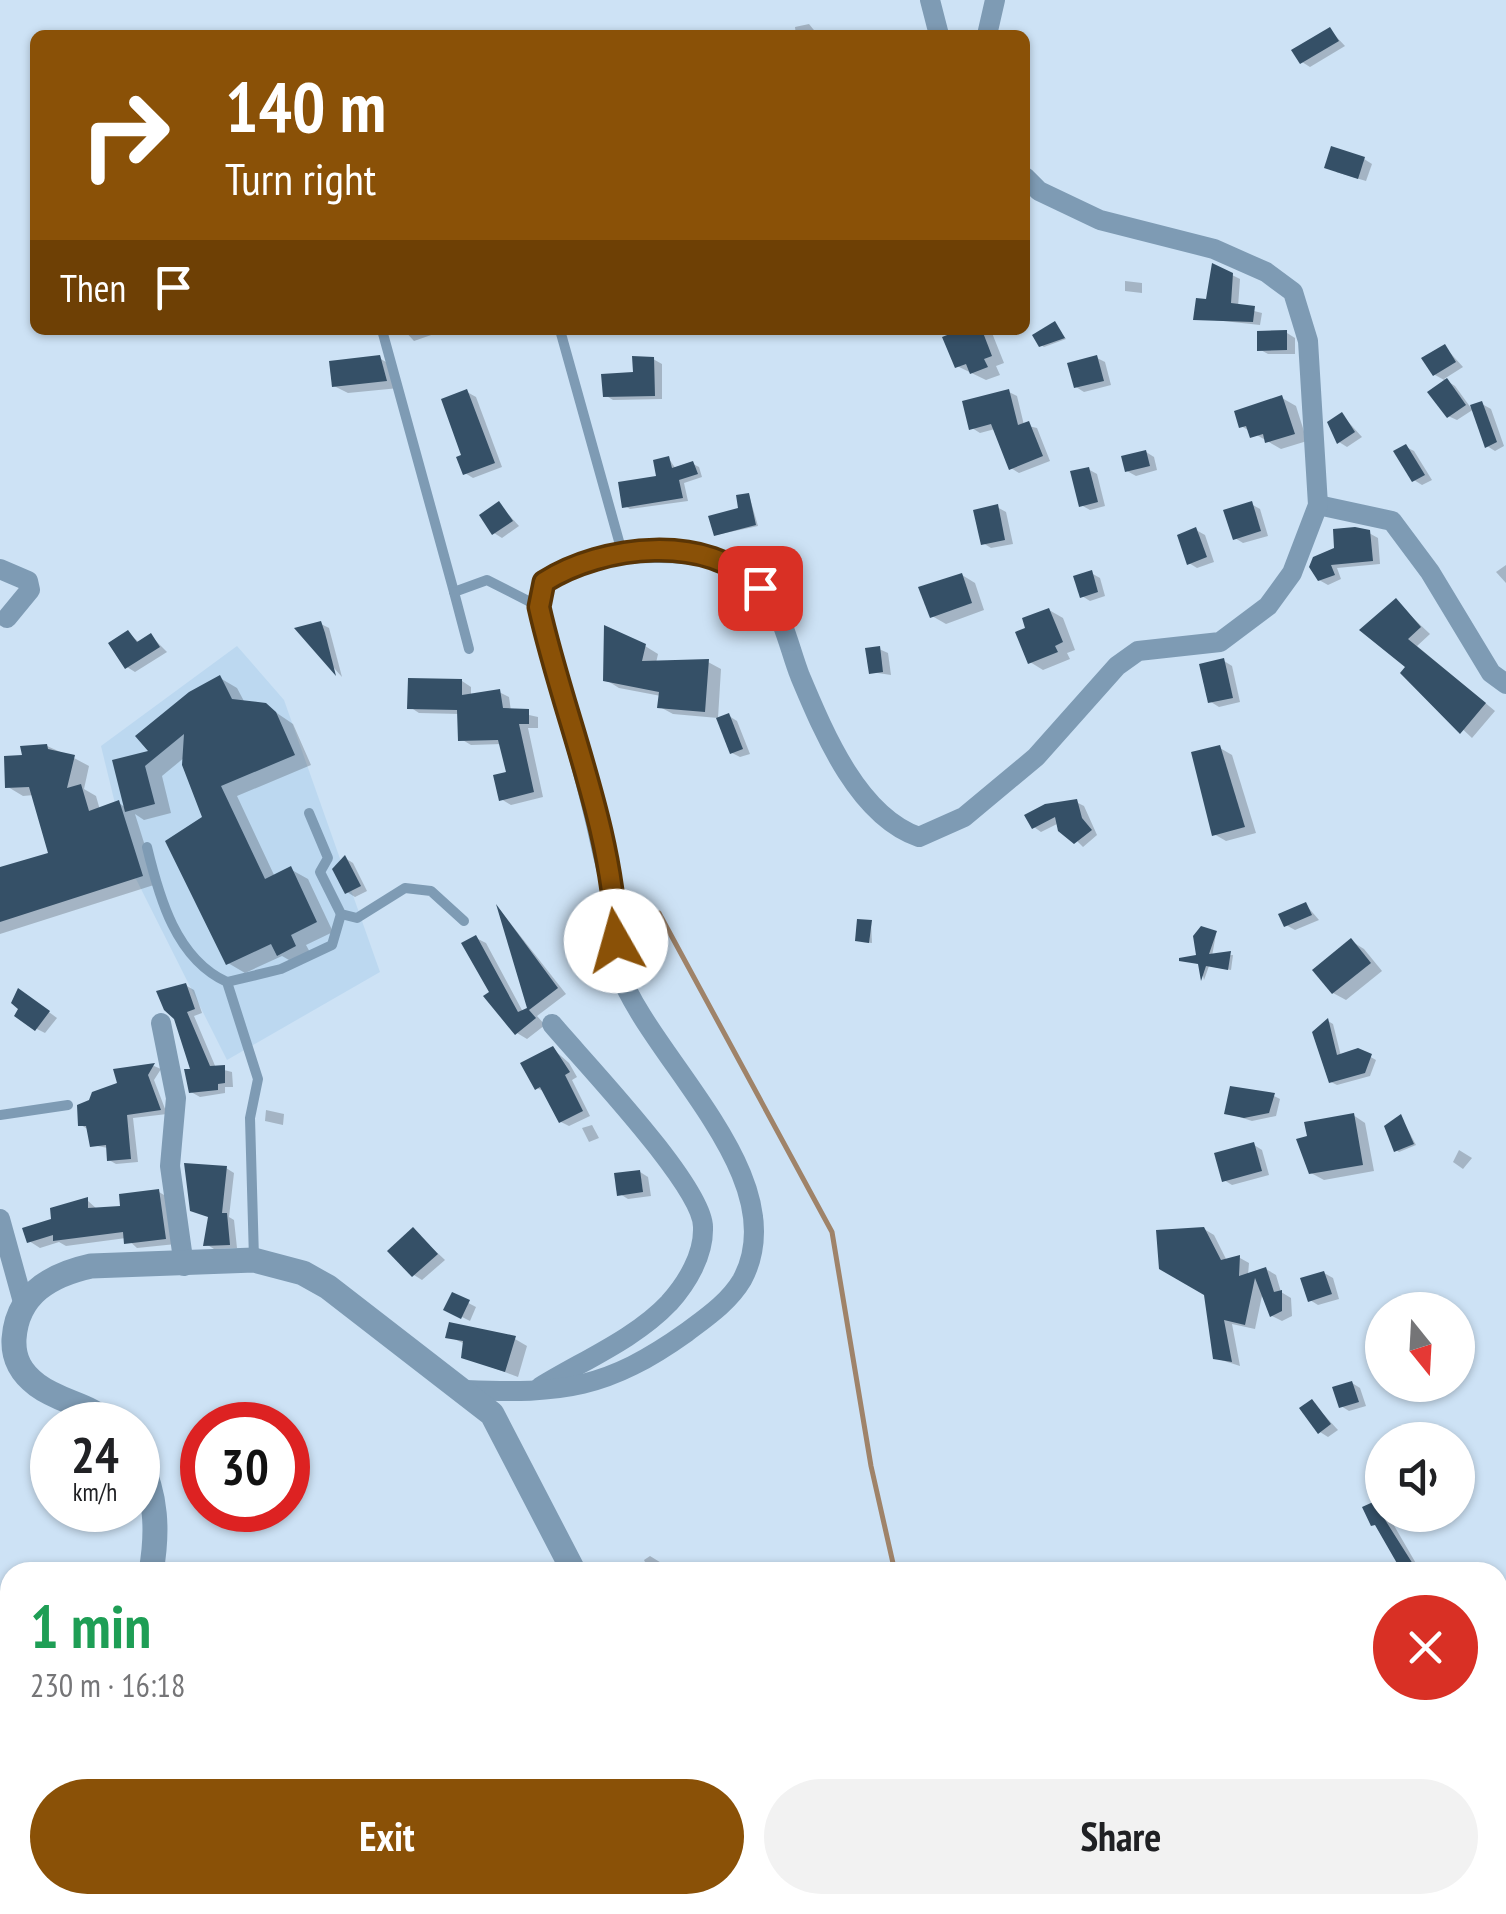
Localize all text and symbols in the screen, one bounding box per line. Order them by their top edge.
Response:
text: 140 m [225,61,386,151]
icon: right [60,70,190,200]
text: Turn right [225,149,376,207]
icon: arrive [146,260,201,315]
text: Then [60,263,126,312]
pin [718,546,803,631]
icon: arrive [733,561,788,616]
position arrow [564,889,668,993]
north arrow [1365,1292,1475,1402]
map controls [1365,1292,1475,1532]
speed limit sign: 30 [180,1402,310,1532]
text: 24 [71,1422,119,1487]
button: sound [1365,1422,1475,1532]
text: km/h [73,1476,117,1508]
text: 1 min [30,1587,151,1665]
button: close [1373,1595,1478,1700]
text: 230 m · 16:18 [30,1664,185,1706]
button: Exit [30,1779,744,1894]
button: Share [764,1779,1478,1894]

